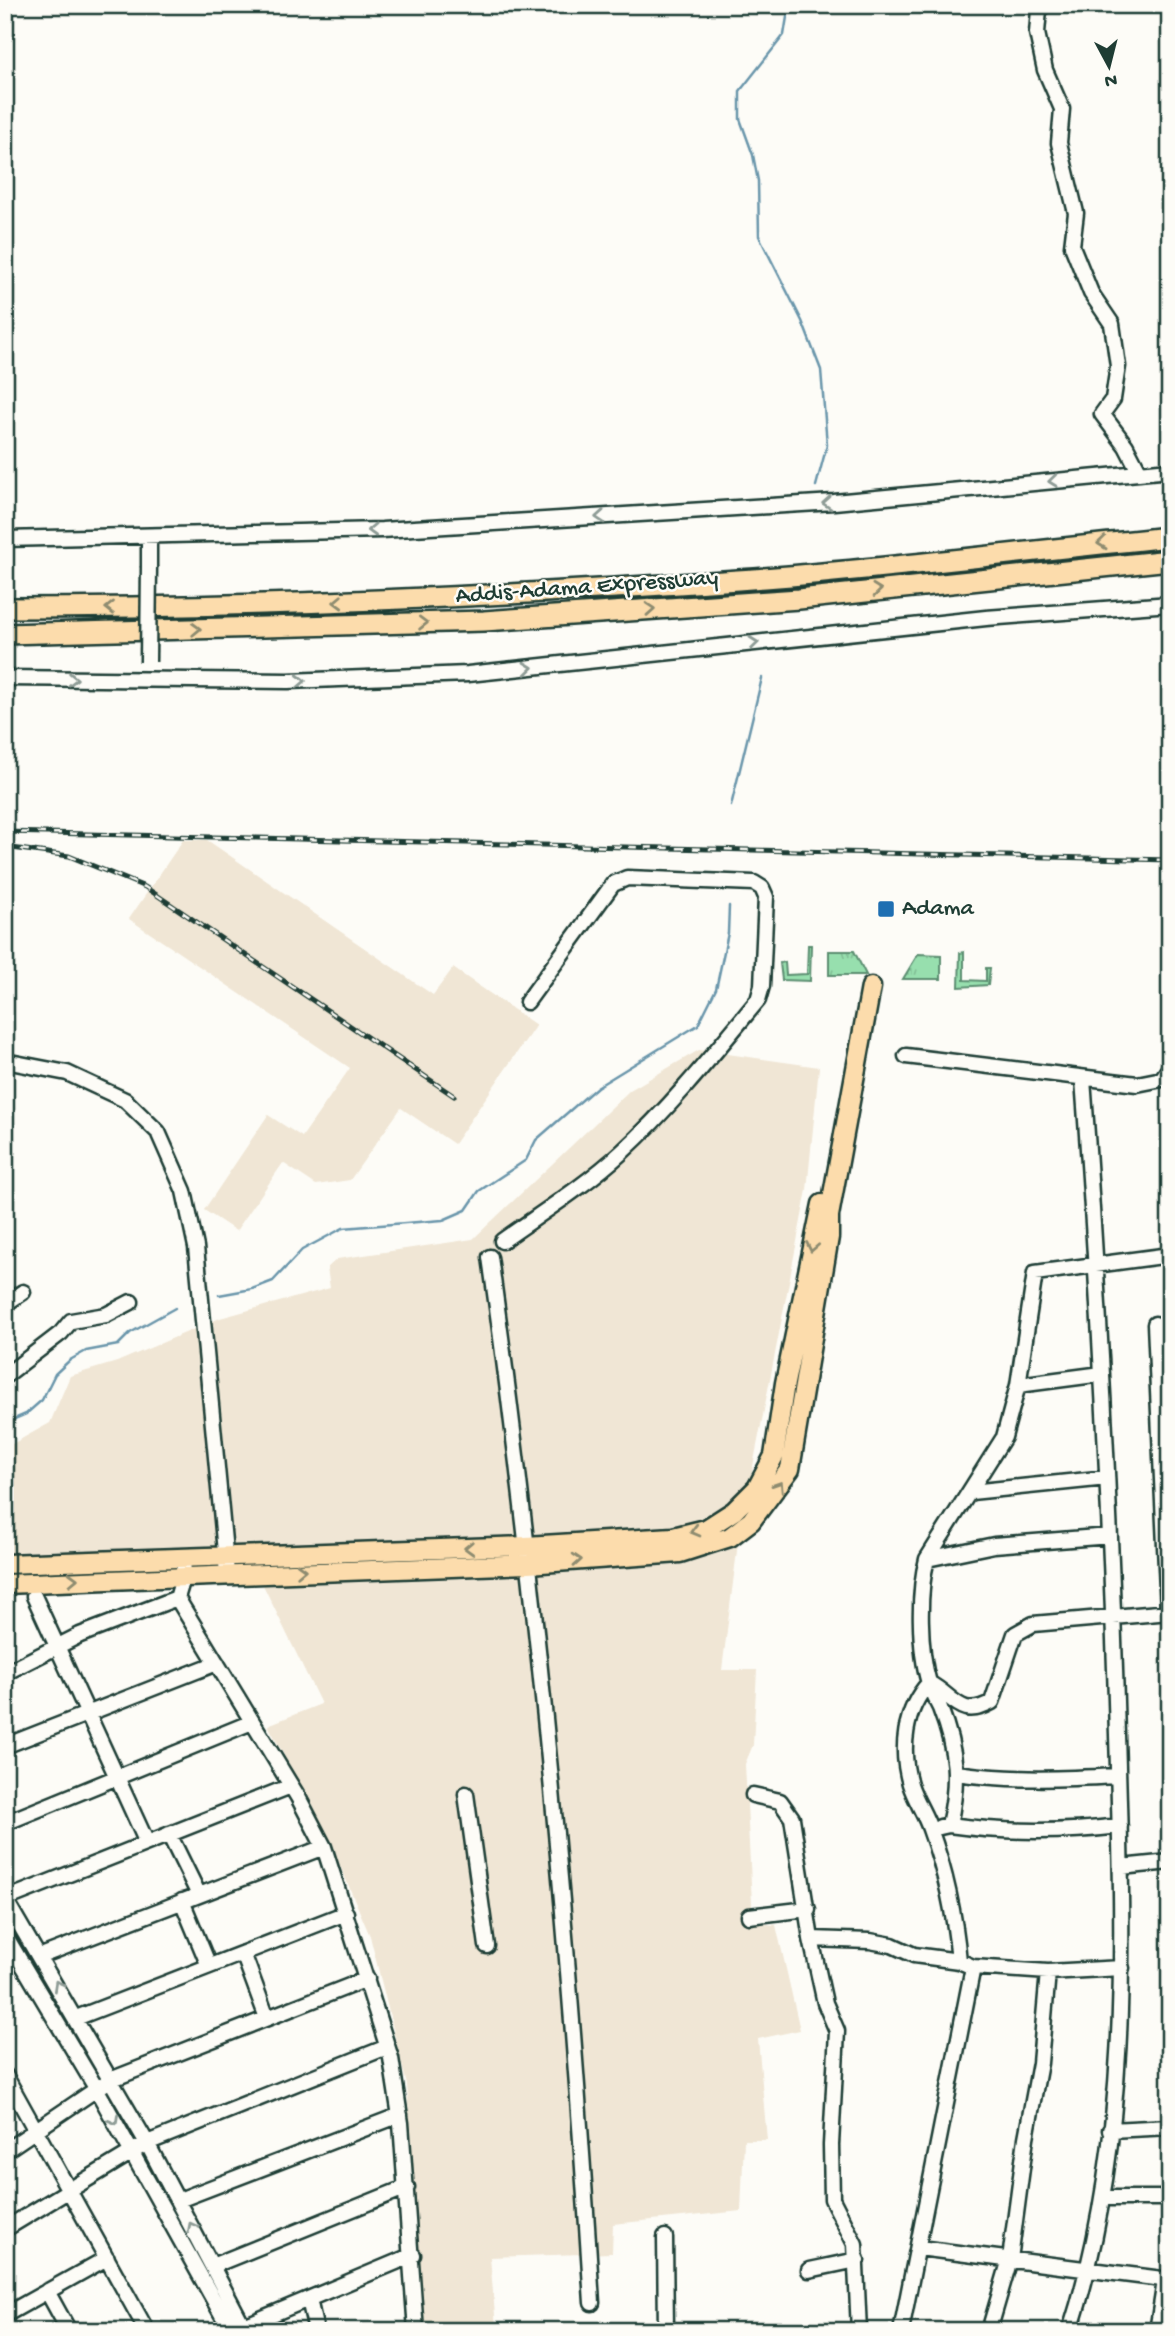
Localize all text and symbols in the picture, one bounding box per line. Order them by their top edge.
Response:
north arrow [1074,32,1144,102]
text: N [1103,67,1118,92]
one-way arrow [1047,473,1058,488]
one-way arrow [821,495,832,510]
one-way arrow [594,509,605,524]
one-way arrow [367,523,378,538]
one-way arrow [1096,536,1108,551]
street label: Addis-Adama Expressway [455,564,719,612]
one-way arrow [871,583,883,598]
one-way arrow [332,594,343,609]
one-way arrow [105,600,115,616]
one-way arrow [645,602,656,617]
one-way arrow [418,615,429,630]
one-way arrow [191,621,202,636]
one-way arrow [749,636,760,651]
one-way arrow [522,660,534,675]
one-way arrow [69,671,79,687]
one-way arrow [296,673,307,688]
place label: Adama [902,895,975,924]
marker: Adama [876,899,896,919]
one-way arrow [805,1241,820,1253]
one-way arrow [771,1481,783,1494]
one-way arrow [690,1523,702,1537]
one-way arrow [463,1540,474,1555]
one-way arrow [572,1553,583,1568]
one-way arrow [295,1563,306,1578]
one-way arrow [68,1572,79,1587]
one-way arrow [52,1980,66,1992]
one-way arrow [106,2113,119,2125]
one-way arrow [187,2222,201,2234]

